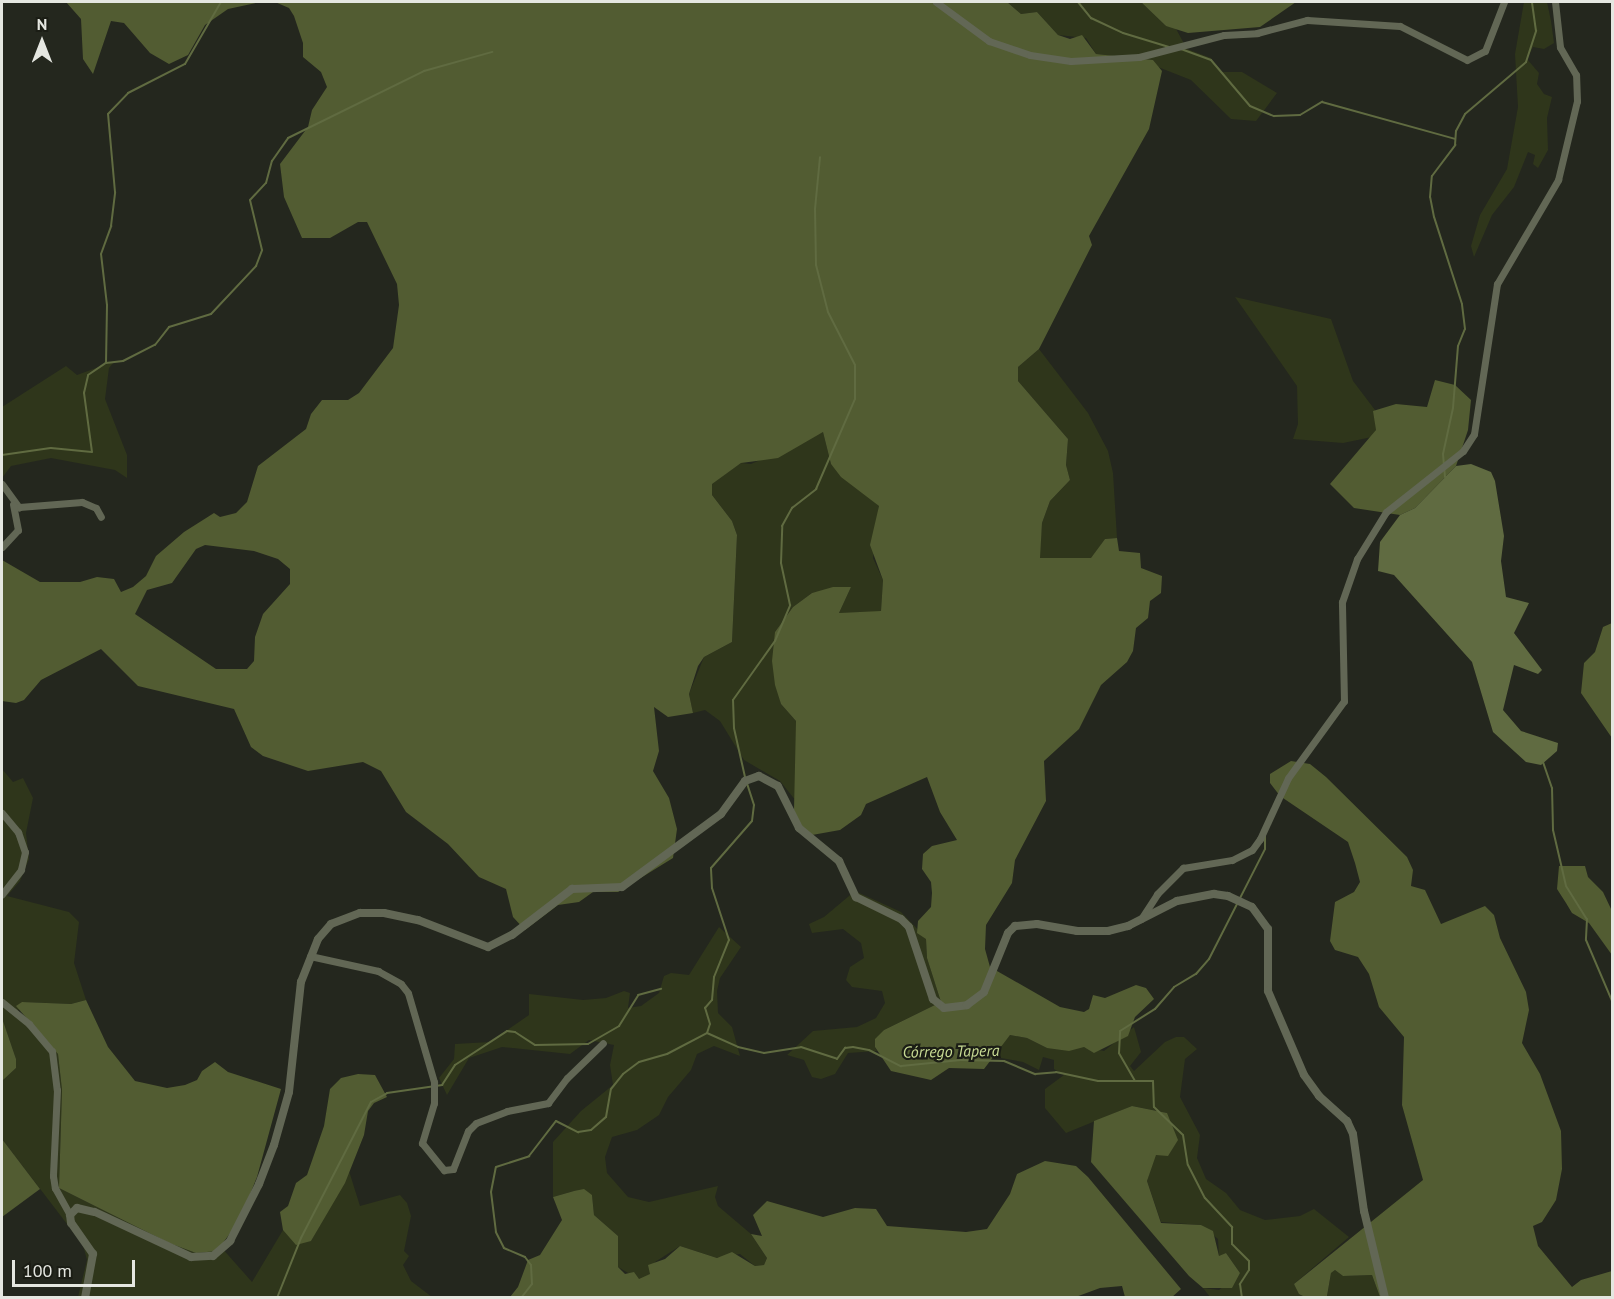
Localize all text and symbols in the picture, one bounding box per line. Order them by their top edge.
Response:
north arrow [12,12,72,72]
text: N [37,14,47,34]
water label: Córrego Tapera [902,1041,1000,1061]
scale bar [15,1248,138,1286]
text: 100 m [23,1259,72,1282]

